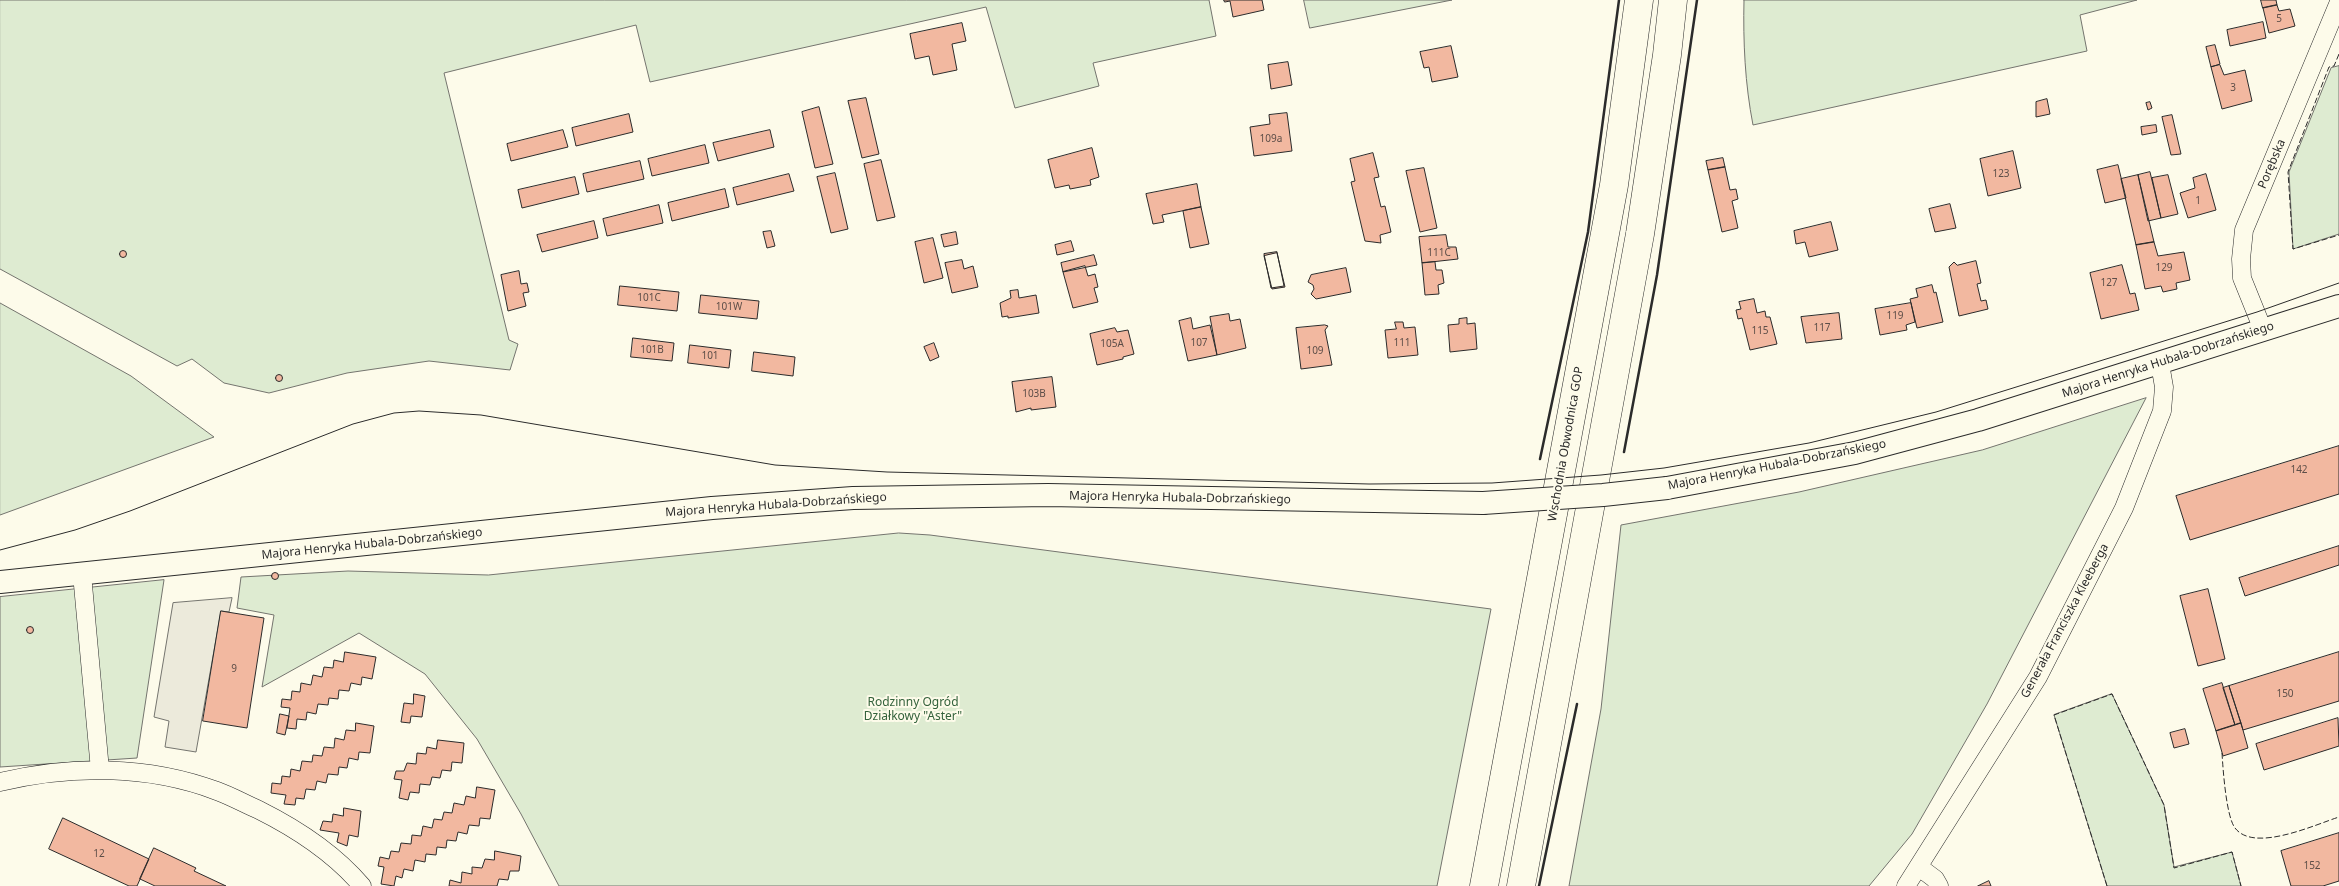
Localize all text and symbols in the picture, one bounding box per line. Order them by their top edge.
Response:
house number: 5 [2276,13,2282,25]
house number: 3 [2230,82,2236,94]
house number: 109a [1260,133,1282,145]
street label: Porębska [2255,137,2289,191]
house number: 123 [1992,168,2010,180]
house number: 1 [2195,195,2201,207]
house number: 111C [1427,247,1451,259]
house number: 129 [2155,262,2173,274]
house number: 127 [2100,277,2118,289]
house number: 101C [637,292,661,304]
house number: 101W [716,301,742,313]
house number: 119 [1886,310,1904,322]
street label: Majora Henryka Hubala-Dobrzańskiego [2060,319,2276,401]
house number: 117 [1813,322,1831,334]
house number: 115 [1751,325,1769,337]
house number: 107 [1190,337,1208,349]
house number: 111 [1393,337,1411,349]
house number: 105A [1100,338,1124,350]
house number: 101B [640,344,664,356]
house number: 109 [1306,345,1324,357]
house number: 101 [701,350,719,362]
street label: Wschodnia Obwodnica GOP [1545,365,1587,523]
house number: 103B [1022,388,1046,400]
street label: Majora Henryka Hubala-Dobrzańskiego [1667,437,1887,493]
house number: 142 [2290,464,2308,476]
street label: Majora Henryka Hubala-Dobrzańskiego [1069,489,1291,507]
street label: Majora Henryka Hubala-Dobrzańskiego [665,490,887,520]
street label: Majora Henryka Hubala-Dobrzańskiego [261,525,483,563]
street label: Generała Franciszka Kleeberga [2018,541,2112,701]
house number: 9 [231,663,237,675]
house number: 150 [2276,688,2294,700]
park label: Rodzinny Ogród Działkowy "Aster" [864,696,962,724]
house number: 12 [93,848,105,860]
house number: 152 [2303,860,2321,872]

